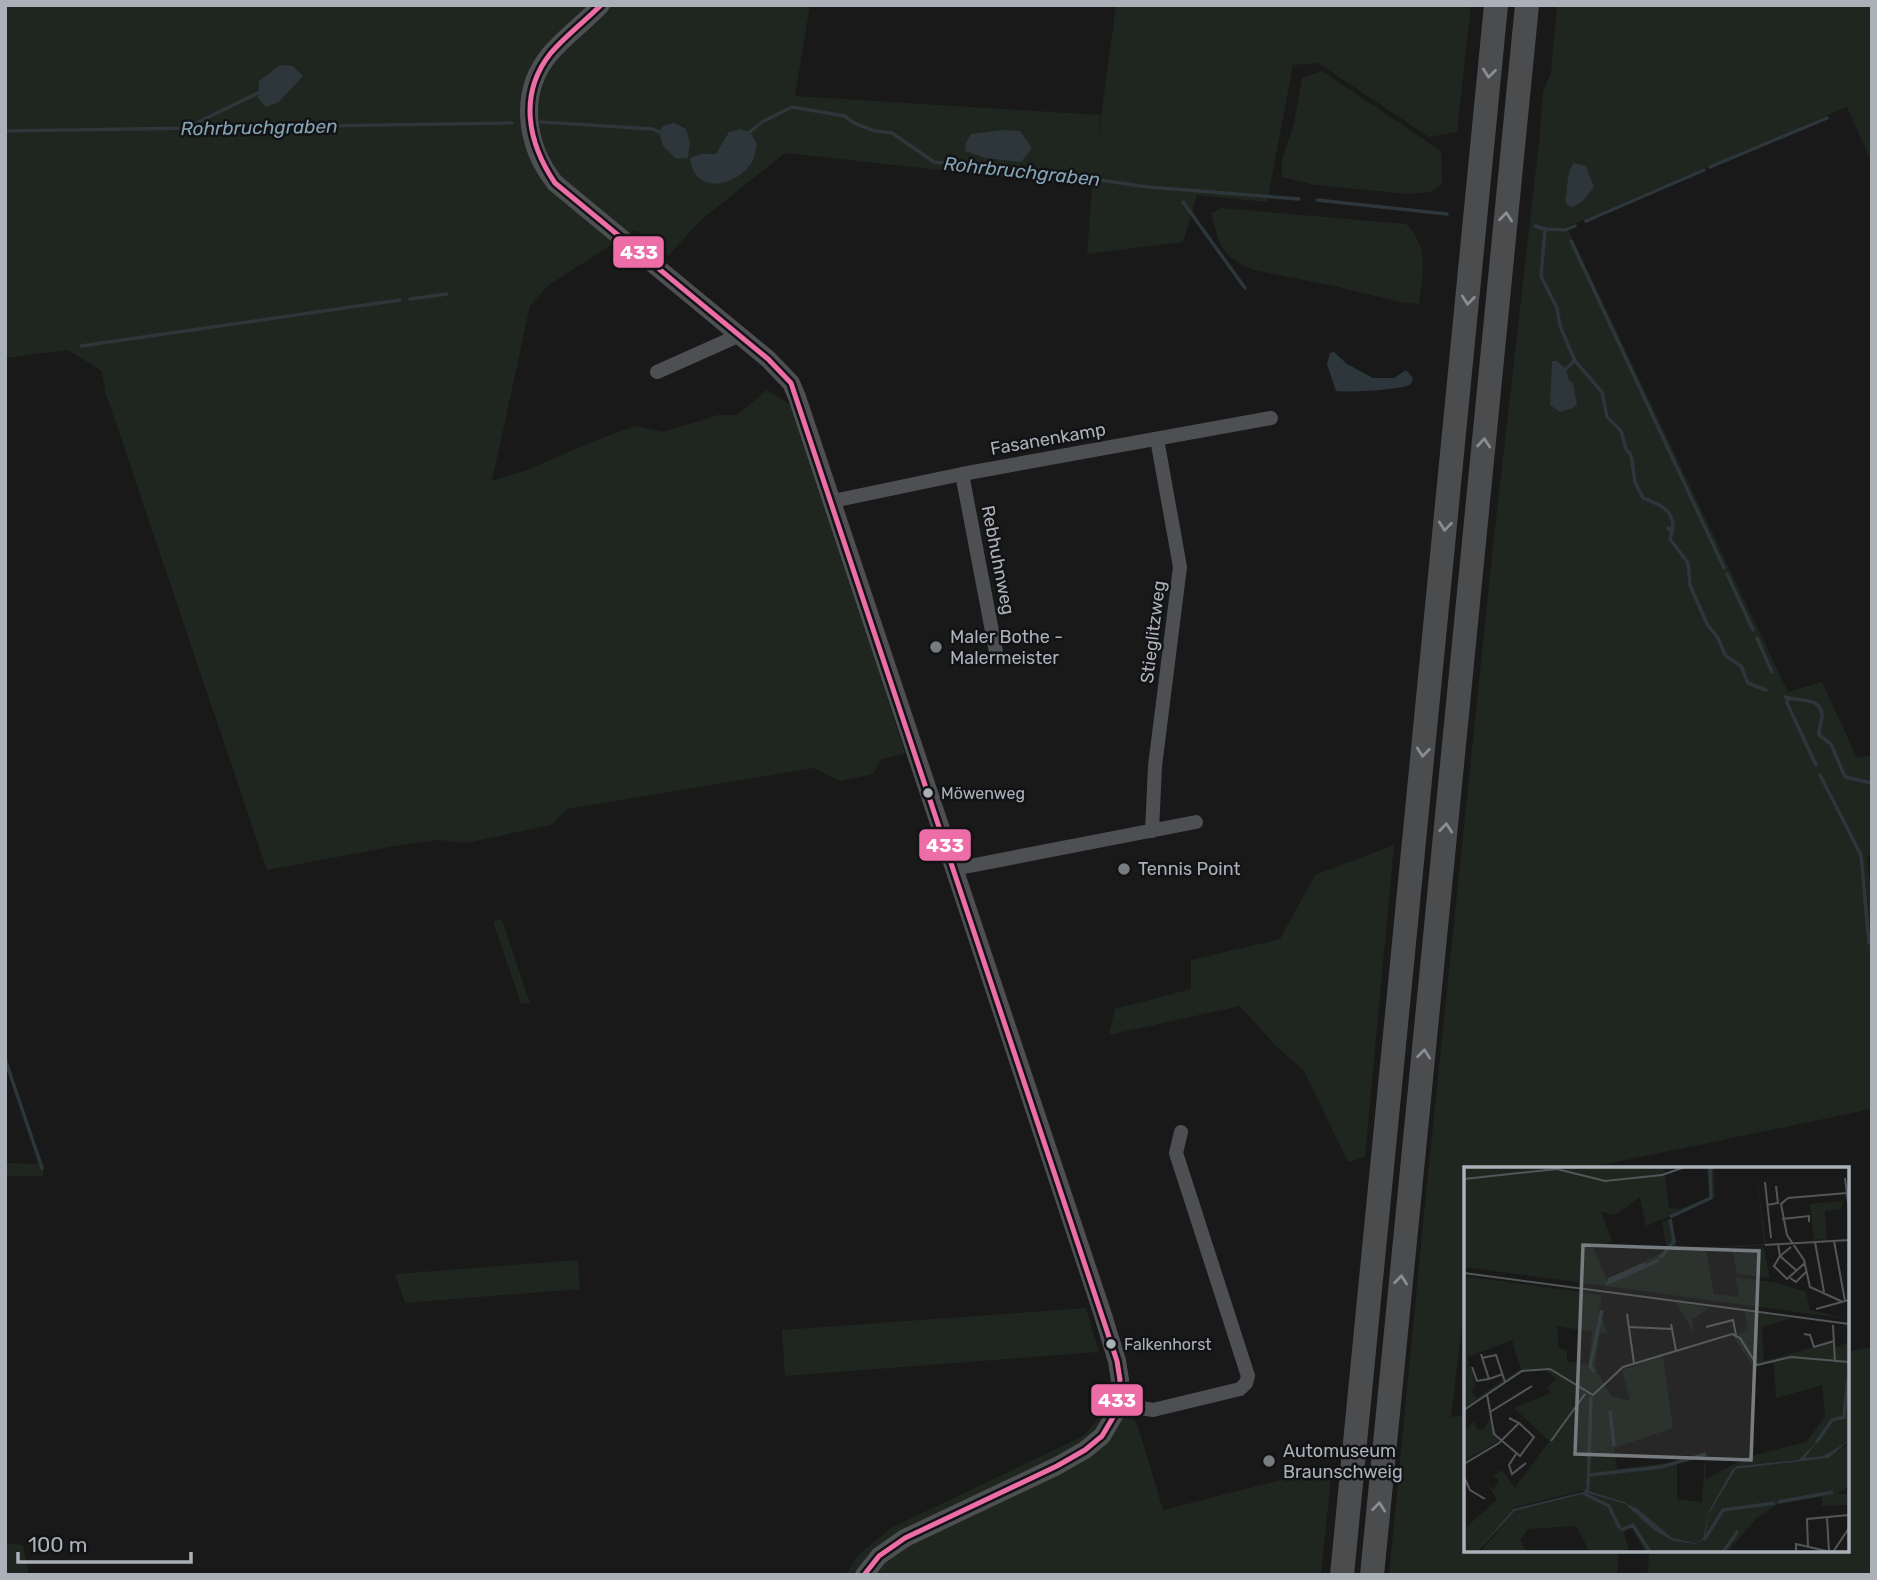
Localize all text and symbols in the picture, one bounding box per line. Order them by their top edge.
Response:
one-way arrow [1482,67,1497,79]
water label: Rohrbruchgraben [180,115,338,140]
water label: Rohrbruchgraben [943,152,1101,191]
one-way arrow [1498,211,1513,222]
line badge: 433 [612,235,665,269]
text: 433 [620,241,658,264]
one-way arrow [1460,294,1475,305]
street label: Fasanenkamp [989,418,1107,460]
one-way arrow [1476,438,1491,449]
street label: Rebhuhnweg [977,503,1019,617]
one-way arrow [1438,521,1453,532]
street label: Stieglitzweg [1136,579,1170,685]
place label: Maler Bothe - Malermeister [950,626,1063,669]
marker: Maler Bothe - Malermeister [928,639,944,655]
one-way arrow [1416,747,1431,758]
place label: Möwenweg [941,784,1025,803]
marker: Möwenweg [921,786,935,800]
one-way arrow [1438,822,1453,833]
line badge: 433 [918,828,972,862]
text: 433 [926,834,964,857]
place label: Tennis Point [1138,858,1240,880]
marker: Tennis Point [1116,861,1132,877]
one-way arrow [1416,1048,1431,1060]
inset map [1464,1167,1849,1552]
one-way arrow [1393,1275,1408,1286]
place label: Falkenhorst [1124,1335,1212,1354]
marker: Falkenhorst [1104,1337,1118,1351]
line badge: 433 [1090,1383,1144,1417]
text: 433 [1098,1389,1136,1412]
place label: Automuseum Braunschweig [1283,1440,1403,1483]
marker: Automuseum Braunschweig [1261,1453,1277,1469]
one-way arrow [1371,1501,1386,1512]
scale bar [18,1520,191,1564]
text: 100 m [28,1532,87,1557]

